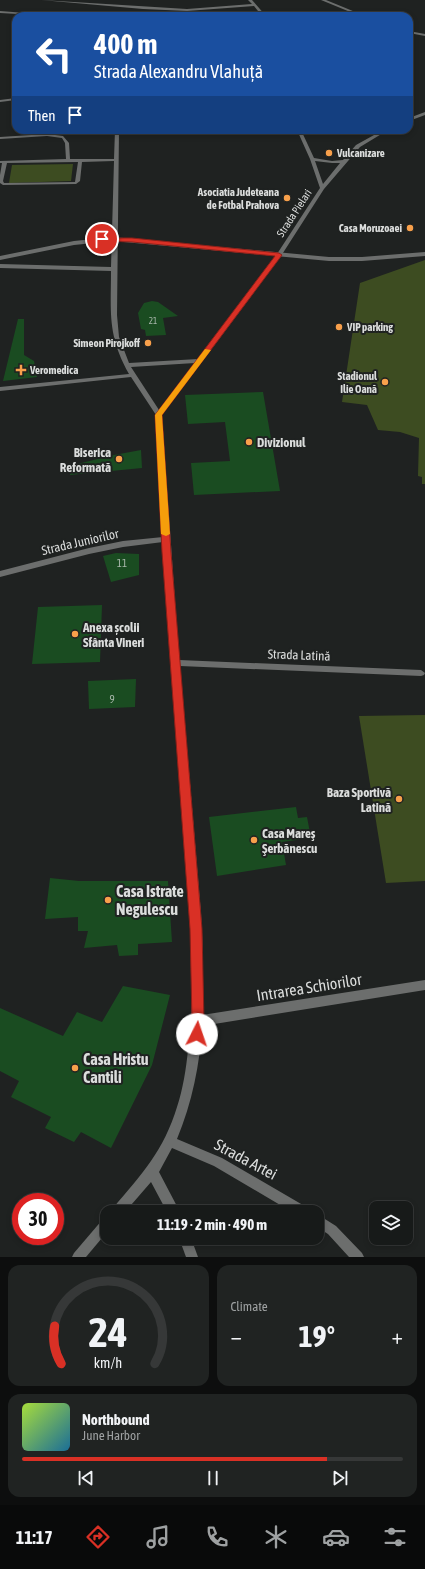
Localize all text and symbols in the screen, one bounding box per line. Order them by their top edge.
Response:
icon: left [28,28,80,80]
text: 400 m [94,28,157,60]
text: Strada Alexandru Vlahuță [94,61,263,82]
icon: arrive [64,104,86,126]
text: Then [28,107,56,124]
place label: Vulcanizare [336,147,385,159]
marker: Vulcanizare [324,148,334,158]
place label: Asociatia Judeteana de Fotbal Prahova [197,186,279,211]
street label: Strada Pielari [274,187,314,239]
marker: Asociatia Judeteana de Fotbal Prahova [282,193,292,203]
pin [85,222,119,256]
place label: Casa Moruzoaei [339,222,402,234]
marker: Casa Moruzoaei [405,223,415,233]
icon: arrive [91,228,113,250]
house number: 21 [149,316,157,326]
place label: VIP parking [346,321,393,333]
marker: VIP parking [334,322,344,332]
place label: Simeon Pirojkoff [73,337,141,349]
marker: Simeon Pirojkoff [143,338,153,348]
marker: Veromedica [15,364,27,376]
place label: Veromedica [29,364,78,376]
place label: Stadionul Ilie Oană [338,370,378,395]
marker: Stadionul Ilie Oană [380,377,390,387]
place label: Divizionul [257,435,306,450]
marker: Divizionul [244,437,254,447]
place label: Biserica Reformată [60,445,111,475]
marker: Biserica Reformată [114,454,124,464]
street label: Strada Juniorilor [40,526,120,558]
house number: 11 [117,557,127,569]
place label: Anexa școlii Sfânta Vineri [82,620,144,650]
marker: Anexa școlii Sfânta Vineri [70,629,80,639]
street label: Strada Latină [267,646,331,664]
house number: 9 [109,693,115,705]
place label: Baza Sportivă Latină [327,785,391,815]
marker: Baza Sportivă Latină [394,794,404,804]
place label: Casa Mareş Şerbănescu [262,826,317,856]
marker: Casa Mareş Şerbănescu [249,835,259,845]
place label: Casa Istrate Negulescu [116,882,184,918]
marker: Casa Istrate Negulescu [103,895,113,905]
street label: Intrarea Schiorilor [255,970,363,1004]
position arrow [176,1013,218,1055]
place label: Casa Hristu Cantili [83,1050,149,1086]
marker: Casa Hristu Cantili [70,1063,80,1073]
street label: Strada Artei [212,1135,280,1183]
speed limit sign: 30 [12,1193,64,1245]
map controls [369,1201,413,1245]
button: layers [369,1201,413,1245]
text: 11:19 · 2 min · 490 m [157,1216,267,1233]
text: Climate [231,1299,268,1314]
text: 24 [89,1307,128,1355]
text: 19° [299,1319,335,1353]
text: − [231,1323,242,1349]
text: + [392,1323,403,1349]
text: km/h [94,1354,122,1370]
text: Northbound [82,1411,150,1428]
text: June Harbor [82,1428,140,1443]
icon: previous [75,1467,97,1489]
icon: pause [202,1467,224,1489]
icon: next [329,1467,351,1489]
icon: directions [84,1523,112,1551]
icon: music [144,1523,172,1551]
icon: phone [203,1523,231,1551]
icon: climate [262,1523,290,1551]
icon: car [322,1523,350,1551]
icon: filters [381,1523,409,1551]
text: 11:17 [16,1527,53,1548]

